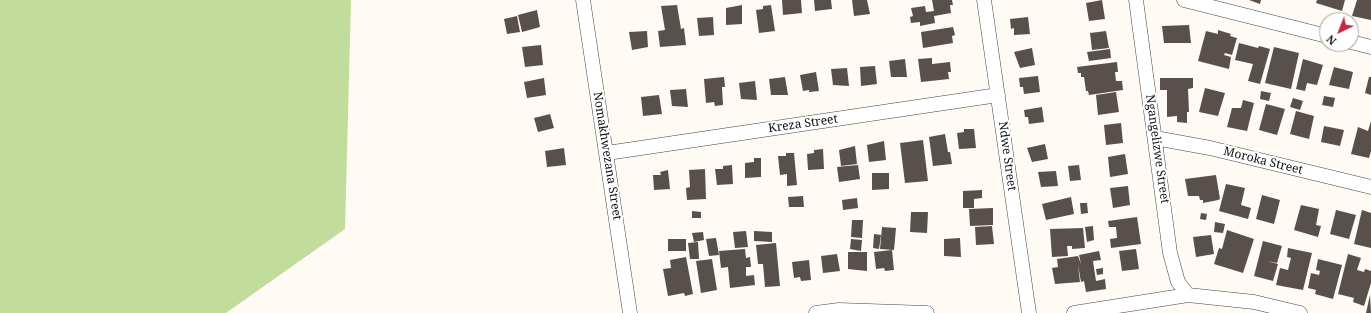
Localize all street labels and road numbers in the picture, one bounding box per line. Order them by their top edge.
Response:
street label: Nomakhwezana Street [590,91,624,221]
street label: Ngangelizwe Street [1142,94,1172,204]
street label: Kreza Street [767,112,839,136]
street label: Ndwe Street [995,120,1019,192]
street label: Moroka Street [1222,144,1304,178]

